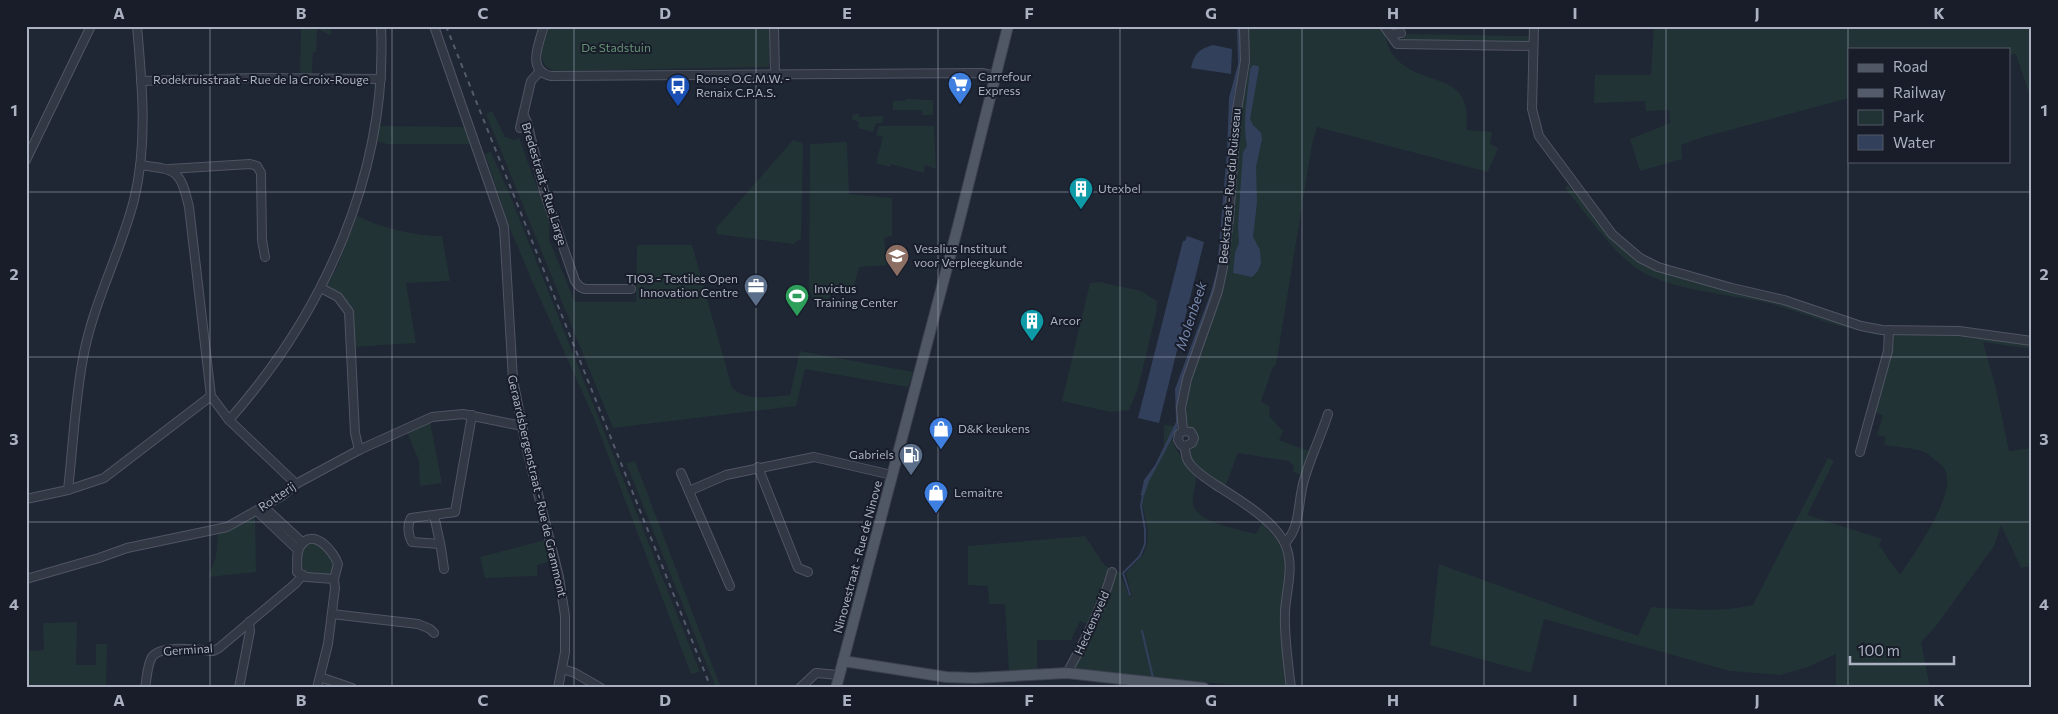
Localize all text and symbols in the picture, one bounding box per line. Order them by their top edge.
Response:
text: A [113,3,125,22]
text: B [296,3,307,22]
text: C [478,3,489,22]
text: D [659,3,671,22]
text: E [842,3,852,22]
text: F [1024,3,1034,22]
text: G [1205,3,1217,22]
text: H [1387,3,1399,22]
text: I [1572,3,1578,22]
text: J [1754,3,1760,22]
text: K [1933,3,1945,22]
park label: De Stadstuin [581,40,651,54]
legend [1848,48,2010,162]
text: Road [1893,57,1928,75]
place label: Carrefour Express [978,69,1031,97]
place label: Ronse O.C.M.W. - Renaix C.P.A.S. [696,71,790,99]
supermarket icon: Carrefour Express [947,71,973,105]
street label: Rodekruisstraat - Rue de la Croix-Rouge [153,72,369,86]
bus stop icon: Ronse O.C.M.W. - Renaix C.P.A.S. [665,73,691,107]
text: Railway [1893,83,1946,101]
text: 1 [10,100,18,119]
text: 1 [2040,100,2048,119]
street label: Beekstraat - Rue du Ruisseau [1215,107,1243,264]
text: Park [1893,107,1924,125]
street label: Bredestraat - Rue Large [520,120,570,247]
text: Water [1893,133,1935,151]
building icon: Utexbel [1068,176,1094,210]
place label: Utexbel [1098,181,1141,195]
place label: Vesalius Instituut voor Verpleegkunde [914,241,1023,269]
school or university icon: Vesalius Instituut voor Verpleegkunde [884,243,910,277]
text: 2 [9,264,19,283]
text: 2 [2039,264,2049,283]
place label: TIO3 - Textiles Open Innovation Centre [626,271,738,299]
office icon: TIO3 - Textiles Open Innovation Centre [743,273,769,307]
water label: Molenbeek [1171,279,1210,352]
place label: Invictus Training Center [814,281,898,309]
sports icon: Invictus Training Center [784,283,810,317]
building icon: Arcor [1019,308,1045,342]
place label: Arcor [1050,313,1081,327]
street label: Geraardsbergenstraat - Rue de Grammont [506,373,570,598]
shop icon: D&K keukens [928,416,954,450]
place label: D&K keukens [958,421,1030,435]
text: 3 [9,429,19,448]
text: 3 [2039,429,2049,448]
fuel station icon: Gabriels [898,442,924,476]
place label: Gabriels [849,447,894,461]
street label: Rotterij [255,479,298,514]
street label: Ninovestraat - Rue de Ninove [830,479,884,635]
shop icon: Lemaitre [923,480,949,514]
place label: Lemaitre [954,485,1003,499]
street label: Heckensveld [1071,588,1111,657]
text: 4 [9,594,19,613]
text: 4 [2039,594,2049,613]
scale bar [1850,634,1954,666]
street label: Germinal [163,640,213,658]
text: 100 m [1858,641,1900,659]
text: A [113,690,125,709]
text: B [296,690,307,709]
text: C [478,690,489,709]
text: D [659,690,671,709]
text: E [842,690,852,709]
text: F [1024,690,1034,709]
text: G [1205,690,1217,709]
text: H [1387,690,1399,709]
text: I [1572,690,1578,709]
text: J [1754,690,1760,709]
text: K [1933,690,1945,709]

